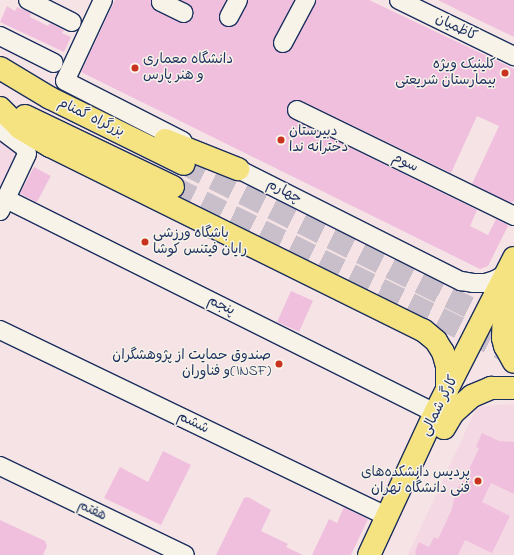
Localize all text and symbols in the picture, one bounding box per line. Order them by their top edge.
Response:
street label: کاظمیان [432,11,480,45]
place label: دانشگاه معماری و هنر پارس [143,52,233,84]
place label: کلینیک ویژه بیمارستان شریعتی [395,57,496,90]
marker: دانشگاه معماری و هنر پارس [130,63,140,73]
marker: کلینیک ویژه بیمارستان شریعتی [499,67,511,79]
street label: بزرگراه گمنام [55,95,127,141]
place label: دبیرستان دخترانه ندا [289,124,348,156]
marker: دبیرستان دخترانه ندا [276,135,286,145]
street label: سوم [389,150,421,176]
street label: چهارم [264,176,304,208]
place label: باشگاه ورزشی رایان فیتنس کوشا [153,226,247,258]
marker: باشگاه ورزشی رایان فیتنس کوشا [140,237,150,247]
street label: پنجم [205,292,237,320]
place label: صندوق حمایت از پژوهشگران و فناوران(INSF) [112,348,271,380]
marker: صندوق حمایت از پژوهشگران و فناوران(INSF) [274,359,284,369]
street label: کارگر شمالی [418,373,462,439]
street label: ششم [174,408,212,438]
place label: پردیس دانشکده‌های فنی دانشگاه تهران [361,465,470,498]
marker: پردیس دانشکده‌های فنی دانشگاه تهران [473,476,483,486]
street label: هفتم [75,497,109,525]

